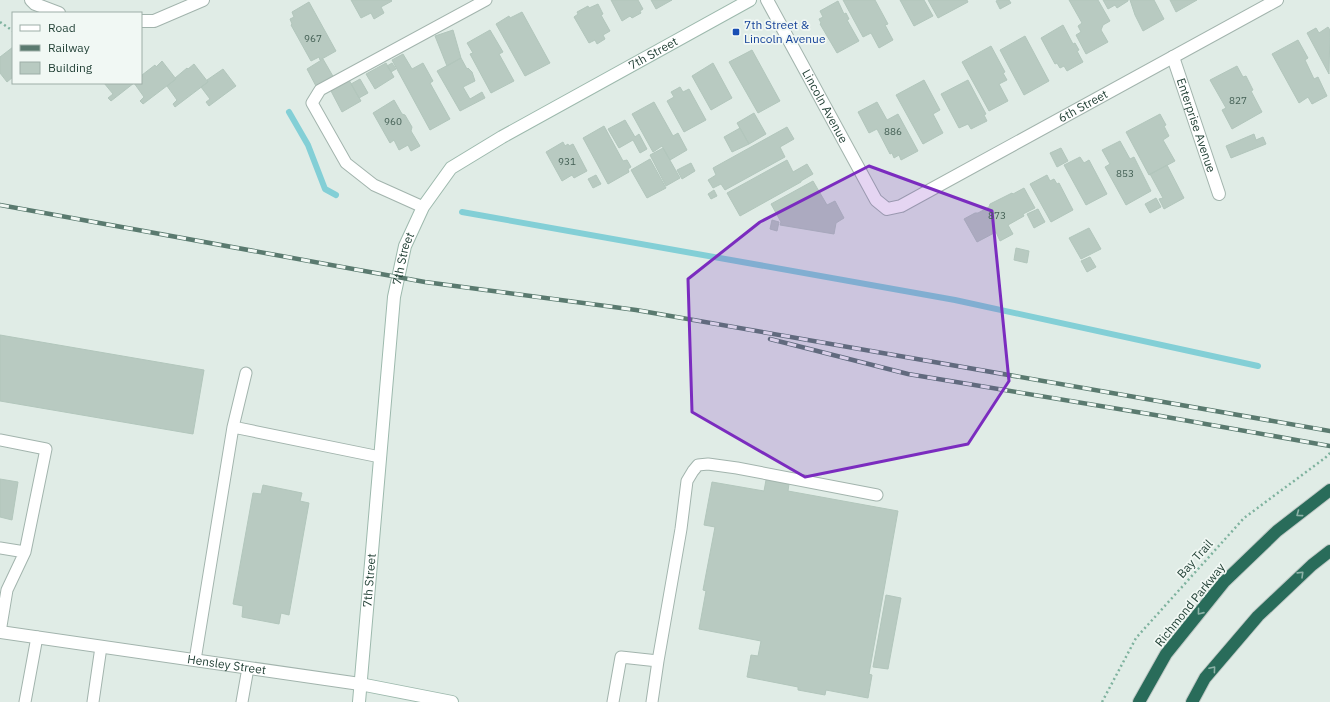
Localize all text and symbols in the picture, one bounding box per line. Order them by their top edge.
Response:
legend [12,12,142,84]
place label: 7th Street & Lincoln Avenue [744,17,826,46]
text: Road [48,20,76,35]
marker: 7th Street & Lincoln Avenue [731,27,741,37]
house number: 967 [304,32,322,45]
street label: 7th Street [626,33,680,73]
text: Railway [48,40,90,55]
text: Building [48,60,93,75]
street label: Lincoln Avenue [799,67,852,146]
street label: Enterprise Avenue [1174,76,1219,175]
street label: 6th Street [1056,86,1110,125]
house number: 827 [1229,94,1247,107]
house number: 960 [384,115,402,128]
house number: 886 [884,125,902,138]
house number: 931 [558,155,576,168]
house number: 853 [1116,167,1134,180]
house number: 873 [988,209,1006,222]
street label: 7th Street [389,230,417,286]
one-way arrow [1296,509,1303,517]
street label: Bay Trail [1174,536,1216,581]
street label: 7th Street [359,553,379,608]
street label: Richmond Parkway [1151,560,1228,649]
one-way arrow [1296,572,1304,579]
one-way arrow [1197,608,1204,615]
street label: Hensley Street [186,651,267,677]
one-way arrow [1208,667,1215,674]

